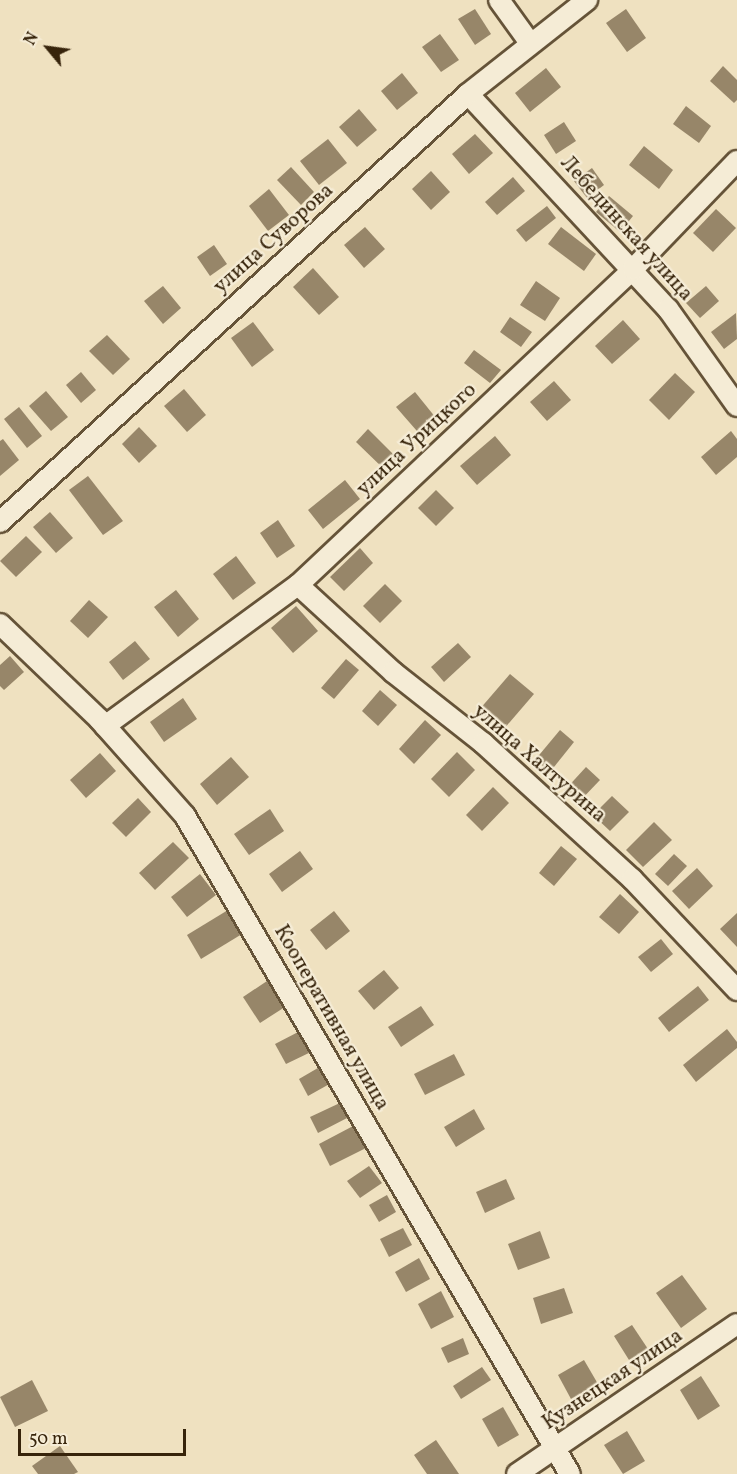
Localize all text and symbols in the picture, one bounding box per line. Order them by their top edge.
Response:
north arrow [18,18,78,78]
text: N [20,29,45,50]
street label: Лебединская улица [554,151,698,307]
street label: улица Суворова [209,178,339,300]
street label: улица Урицкого [352,378,482,502]
street label: улица Халтурина [467,699,611,829]
street label: Кооперативная улица [268,921,394,1115]
street label: Кузнецкая улица [538,1324,688,1436]
scale bar [21,1417,189,1455]
text: 50 m [29,1427,68,1452]

